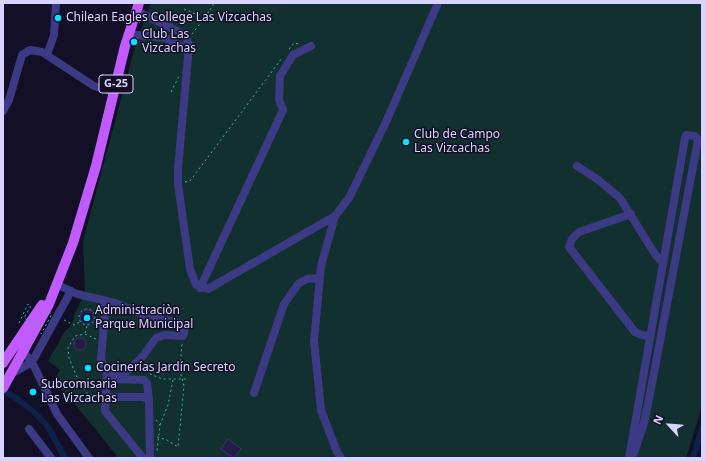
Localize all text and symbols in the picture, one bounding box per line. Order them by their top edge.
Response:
place label: Chilean Eagles College Las Vizcachas [66,11,272,25]
marker: Chilean Eagles College Las Vizcachas [53,13,63,23]
place label: Club Las Vizcachas [142,28,196,56]
marker: Club Las Vizcachas [129,37,139,47]
road number: G-25 [99,75,133,93]
place label: Club de Campo Las Vizcachas [414,128,500,156]
marker: Club de Campo Las Vizcachas [401,137,411,147]
place label: Administraciòn Parque Municipal [95,304,193,332]
marker: Administraciòn Parque Municipal [82,313,92,323]
place label: Cocinerías Jardín Secreto [96,361,235,375]
marker: Cocinerías Jardín Secreto [83,363,93,373]
place label: Subcomisaria Las Vizcachas [41,378,117,406]
marker: Subcomisaria Las Vizcachas [28,387,38,397]
north arrow [649,405,689,445]
text: N [649,412,666,427]

